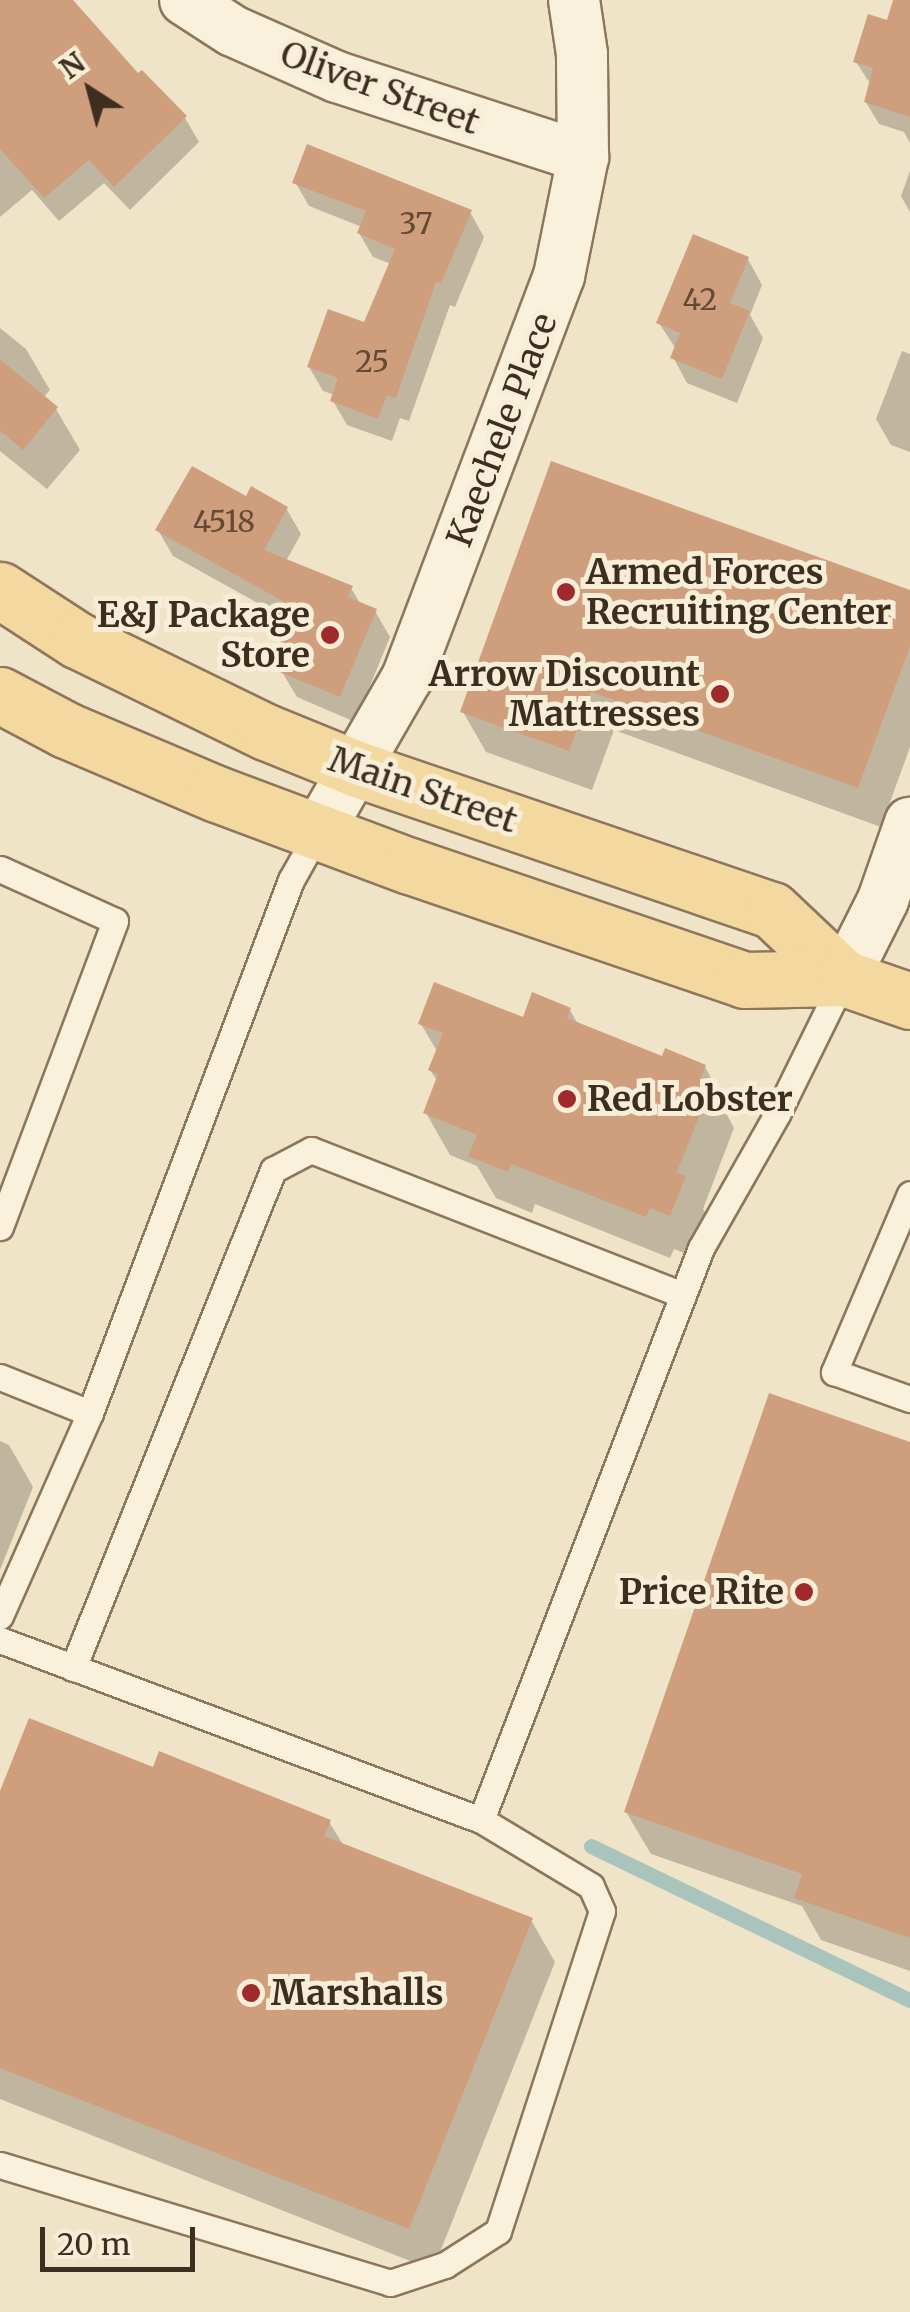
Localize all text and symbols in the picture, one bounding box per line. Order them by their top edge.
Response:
street label: Oliver Street [275,33,485,143]
north arrow [40,40,140,140]
text: N [53,45,92,87]
house number: 37 [399,205,433,241]
house number: 42 [683,281,717,317]
street label: Kaechele Place [438,308,566,552]
house number: 25 [355,343,389,379]
house number: 4518 [193,503,255,539]
place label: Armed Forces Recruiting Center [586,551,891,633]
marker: Armed Forces Recruiting Center [555,581,577,603]
place label: E&J Package Store [97,594,310,676]
marker: E&J Package Store [319,624,341,646]
place label: Arrow Discount Mattresses [429,653,700,735]
marker: Arrow Discount Mattresses [709,683,731,705]
street label: Main Street [323,738,523,842]
place label: Red Lobster [587,1078,793,1120]
marker: Red Lobster [556,1088,578,1110]
place label: Price Rite [619,1571,784,1613]
marker: Price Rite [793,1581,815,1603]
place label: Marshalls [271,1972,444,2014]
marker: Marshalls [240,1982,262,2004]
scale bar [45,2207,200,2269]
text: 20 m [57,2225,130,2263]

